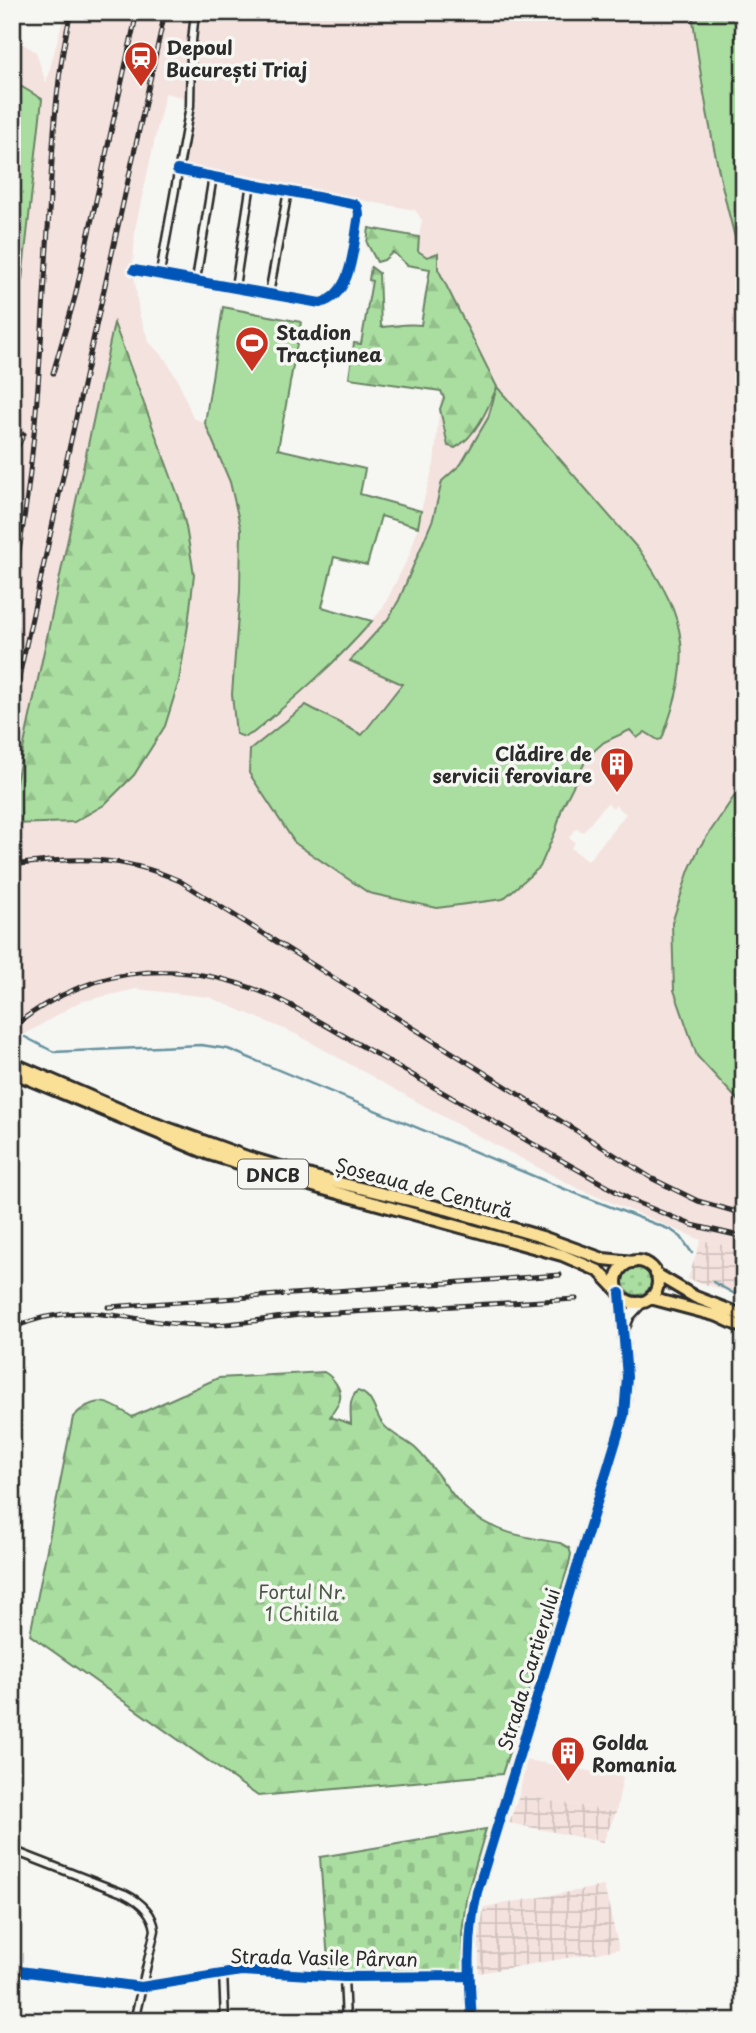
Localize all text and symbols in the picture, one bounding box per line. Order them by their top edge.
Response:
place label: Depoul București Triaj [166,33,307,83]
station icon: Depoul București Triaj [122,39,160,88]
place label: Stadion Tracțiunea [276,318,382,368]
sports icon: Stadion Tracțiunea [233,324,271,373]
place label: Clădire de servicii feroviare [433,739,592,789]
building icon: Clădire de servicii feroviare [598,745,636,794]
street label: Șoseaua de Centură [332,1150,516,1224]
road number: DNCB [238,1160,308,1189]
park label: Fortul Nr. 1 Chitila [258,1577,346,1627]
street label: Strada Cartierului [490,1584,566,1754]
place label: Golda Romania [592,1728,677,1778]
building icon: Golda Romania [549,1734,587,1783]
street label: Strada Vasile Pârvan [230,1941,418,1973]

